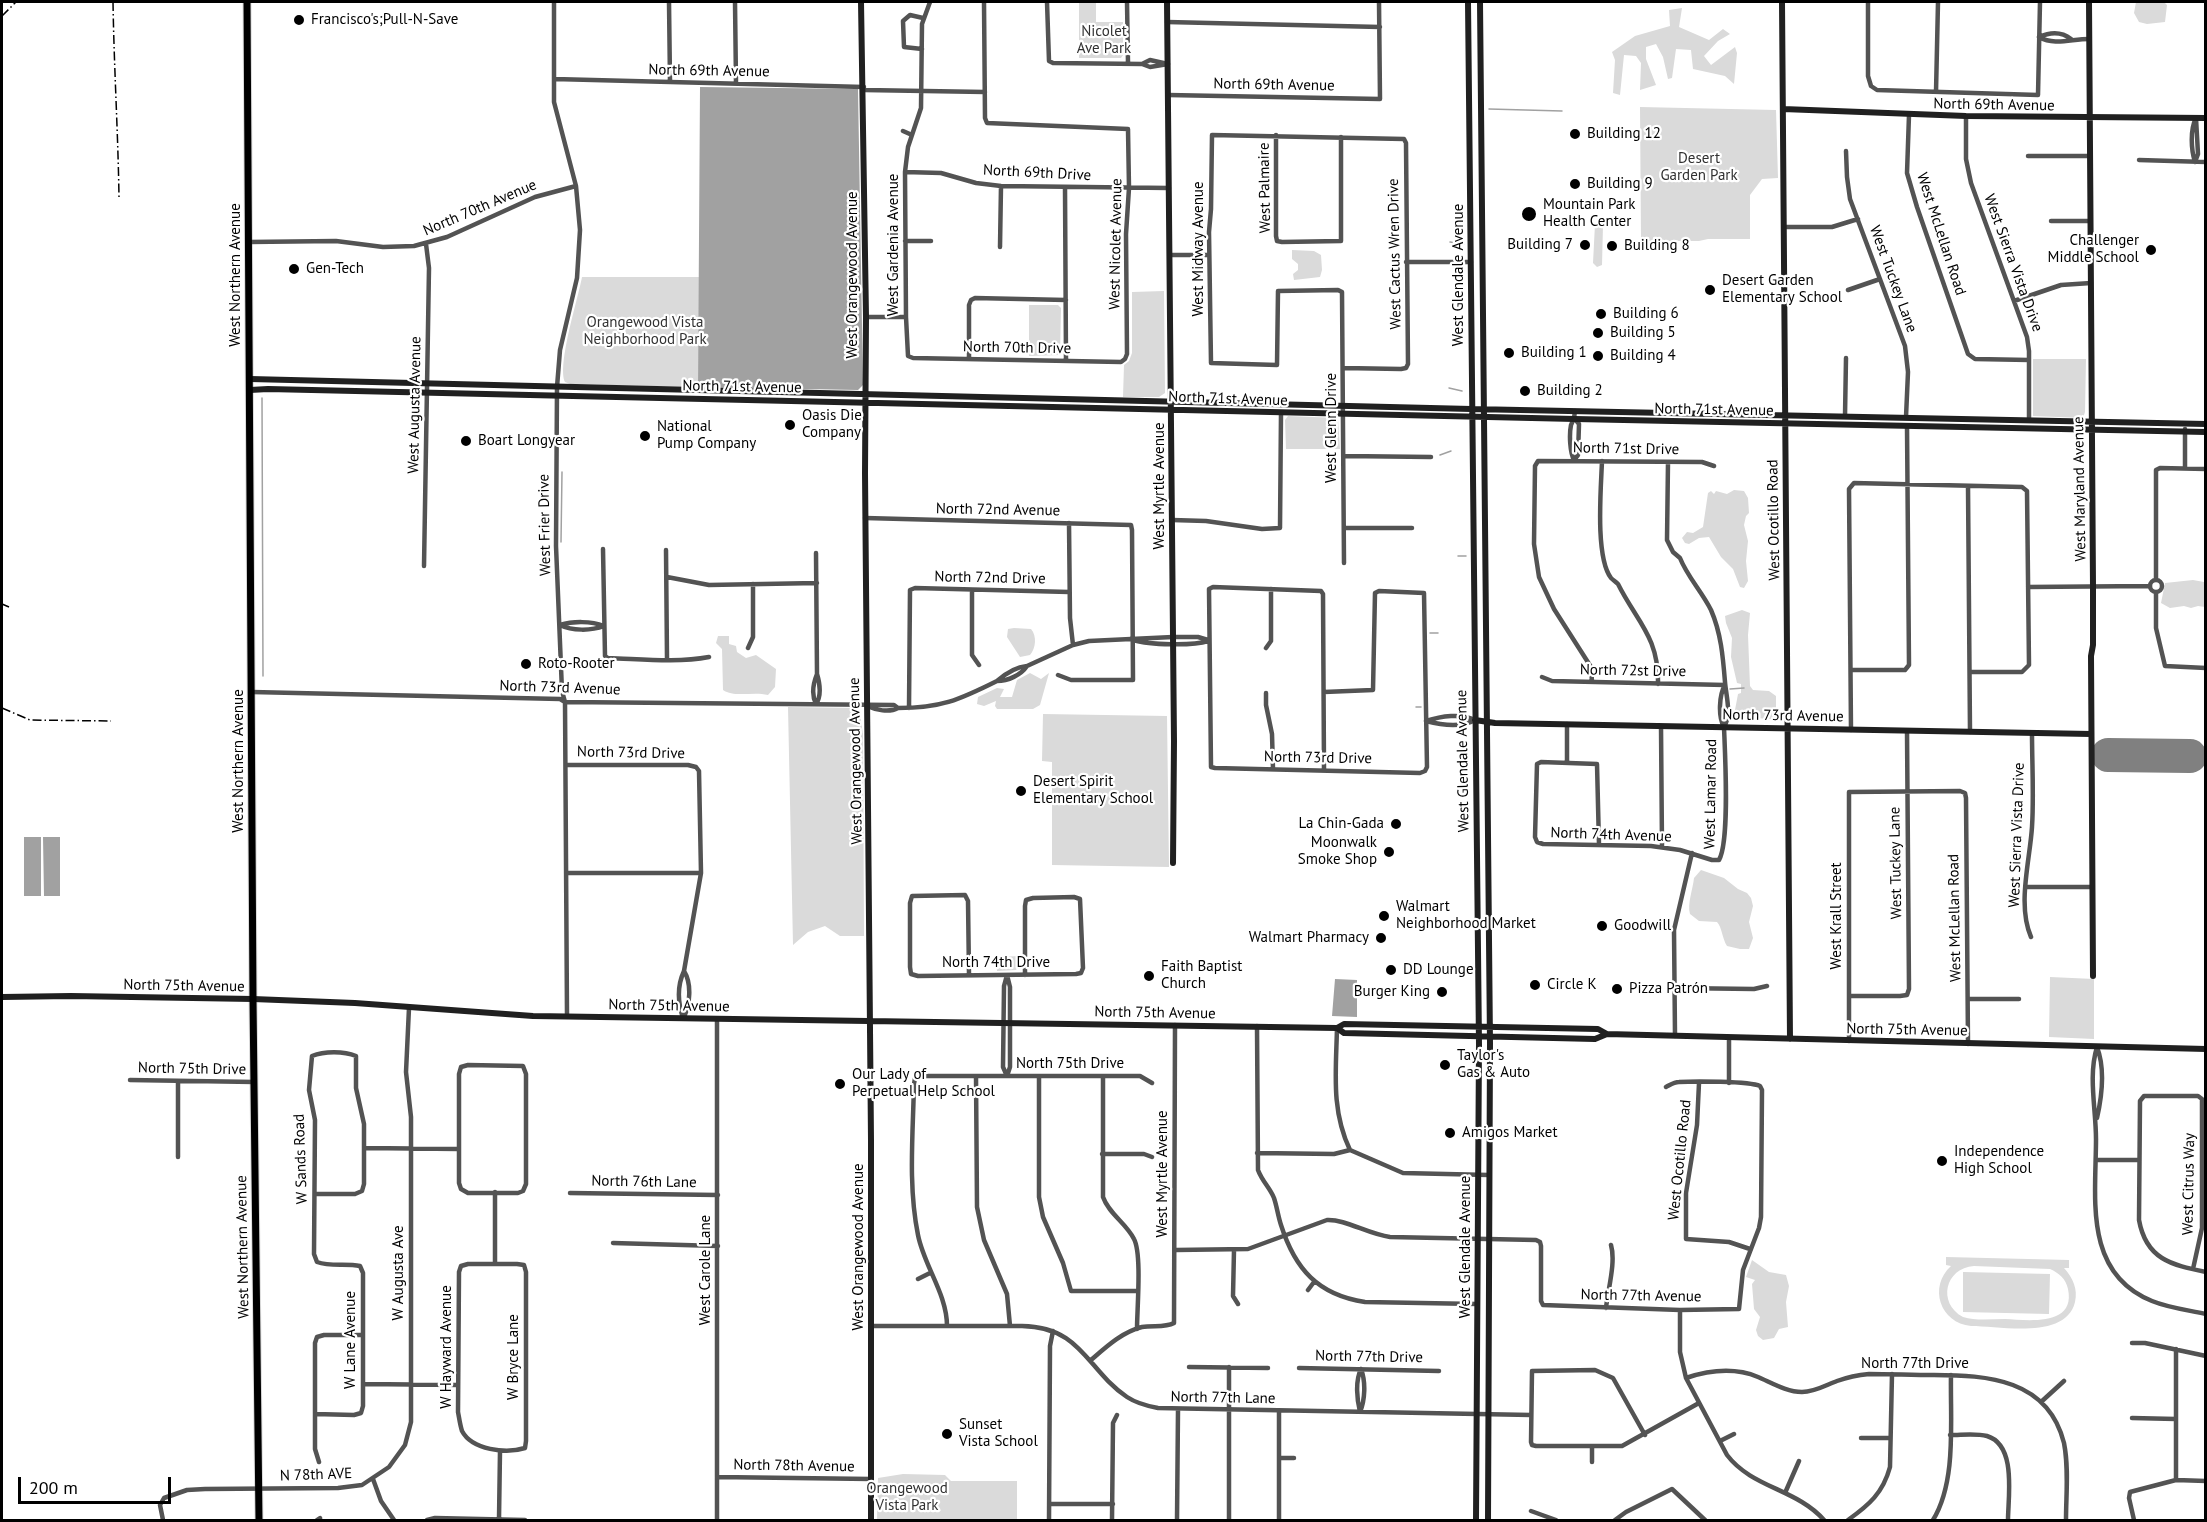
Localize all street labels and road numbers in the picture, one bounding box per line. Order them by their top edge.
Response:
street label: North 69th Avenue [648,61,770,81]
street label: North 69th Avenue [1213,75,1335,95]
street label: North 69th Avenue [1933,95,2055,115]
street label: West Palmaire [1255,142,1275,234]
street label: North 69th Drive [982,161,1092,185]
street label: West McLellan Road [1913,170,1969,298]
street label: West Gardenia Avenue [885,174,903,316]
street label: North 70th Avenue [421,176,539,240]
street label: West Nicolet Avenue [1106,178,1126,310]
street label: West Cactus Wren Drive [1385,178,1405,330]
street label: West Midway Avenue [1190,181,1208,317]
street label: West Orangewood Avenue [844,191,862,359]
street label: West Sierra Vista Drive [1980,192,2046,334]
street label: West Northern Avenue [227,203,245,347]
street label: West Glendale Avenue [1450,204,1468,346]
street label: West Tuckey Lane [1865,223,1921,335]
street label: West Augusta Avenue [405,336,425,474]
street label: North 70th Drive [963,338,1071,358]
street label: West Glenn Drive [1323,373,1341,483]
street label: North 71st Avenue [682,377,802,397]
street label: North 71st Avenue [1168,388,1288,410]
street label: North 71st Avenue [1654,400,1774,420]
street label: West Maryland Avenue [2070,416,2090,562]
street label: West Myrtle Avenue [1151,422,1169,550]
street label: North 71st Drive [1573,439,1679,459]
street label: West Ocotillo Road [1764,459,1784,581]
street label: West Frier Drive [535,474,555,576]
street label: North 72nd Avenue [936,500,1060,520]
street label: North 72nd Drive [934,568,1046,588]
street label: North 72st Drive [1580,661,1686,681]
street label: North 73rd Avenue [499,677,621,699]
street label: West Orangewood Avenue [846,677,866,845]
street label: West Northern Avenue [230,689,248,833]
street label: West Glendale Avenue [1453,690,1473,832]
street label: North 73rd Avenue [1722,706,1844,726]
street label: West Lamar Road [1701,739,1721,849]
street label: North 73rd Drive [577,743,685,763]
street label: North 73rd Drive [1264,748,1372,768]
street label: West Sierra Vista Drive [2005,762,2029,908]
street label: West Tuckey Lane [1886,807,1906,919]
street label: North 74th Avenue [1550,824,1672,846]
street label: West McLellan Road [1945,854,1965,982]
street label: West Krall Street [1828,862,1846,970]
street label: North 74th Drive [942,954,1050,972]
street label: North 75th Avenue [123,976,245,996]
street label: North 75th Avenue [608,996,730,1016]
street label: North 75th Avenue [1094,1003,1216,1023]
street label: North 75th Avenue [1846,1020,1968,1040]
street label: North 75th Drive [1016,1055,1124,1073]
street label: North 75th Drive [138,1059,246,1079]
street label: West Ocotillo Road [1665,1099,1695,1221]
street label: West Myrtle Avenue [1154,1110,1172,1238]
street label: W Sands Road [290,1114,312,1204]
street label: West Citrus Way [2179,1133,2199,1235]
street label: West Orangewood Avenue [850,1163,868,1331]
street label: North 76th Lane [591,1172,697,1192]
street label: West Northern Avenue [233,1175,253,1319]
street label: West Glendale Avenue [1457,1176,1475,1318]
street label: West Carole Lane [697,1215,715,1325]
street label: W Augusta Ave [390,1225,408,1321]
street label: W Hayward Avenue [438,1285,456,1409]
street label: North 77th Avenue [1580,1286,1702,1306]
street label: W Lane Avenue [342,1291,360,1389]
street label: W Bryce Lane [505,1314,523,1400]
street label: North 77th Drive [1315,1347,1423,1367]
street label: North 77th Drive [1861,1355,1969,1373]
street label: North 77th Lane [1170,1388,1276,1408]
street label: North 78th Avenue [733,1456,855,1476]
street label: N 78th AVE [280,1465,352,1485]

